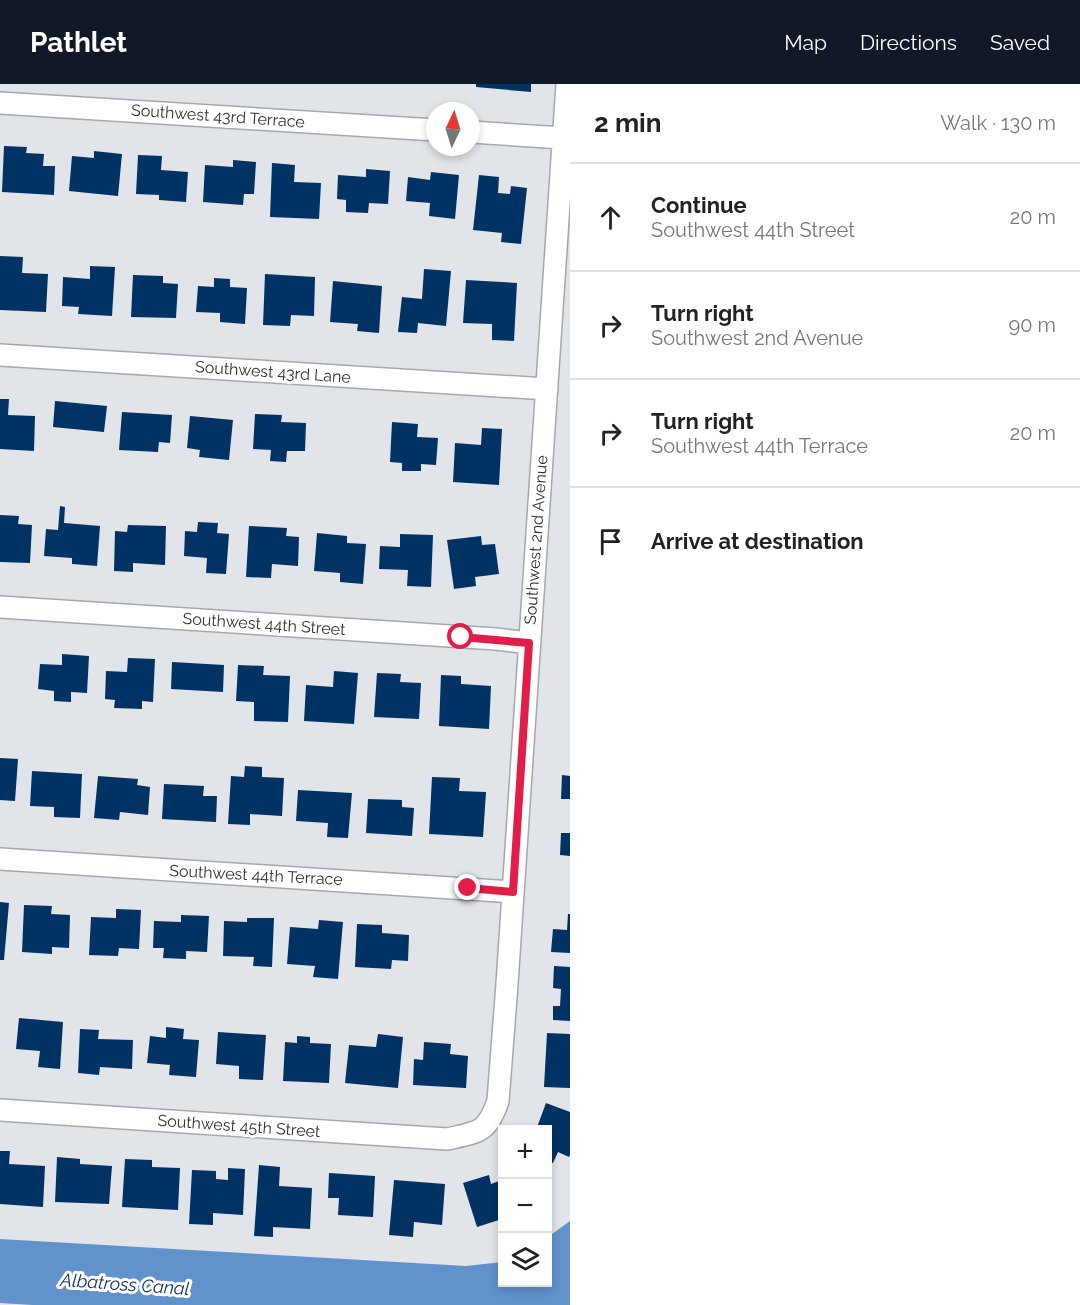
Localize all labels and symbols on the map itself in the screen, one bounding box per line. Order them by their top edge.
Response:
street label: Southwest 43rd Terrace [130,100,306,132]
north arrow [426,102,480,156]
street label: Southwest 43rd Lane [195,357,351,387]
street label: Southwest 2nd Avenue [521,455,551,625]
street label: Southwest 44th Street [182,609,347,639]
route start [447,623,473,649]
street label: Southwest 44th Terrace [169,861,343,889]
route end [454,874,480,900]
street label: Southwest 45th Street [157,1111,322,1141]
water label: Albatross Canal [59,1269,190,1299]

